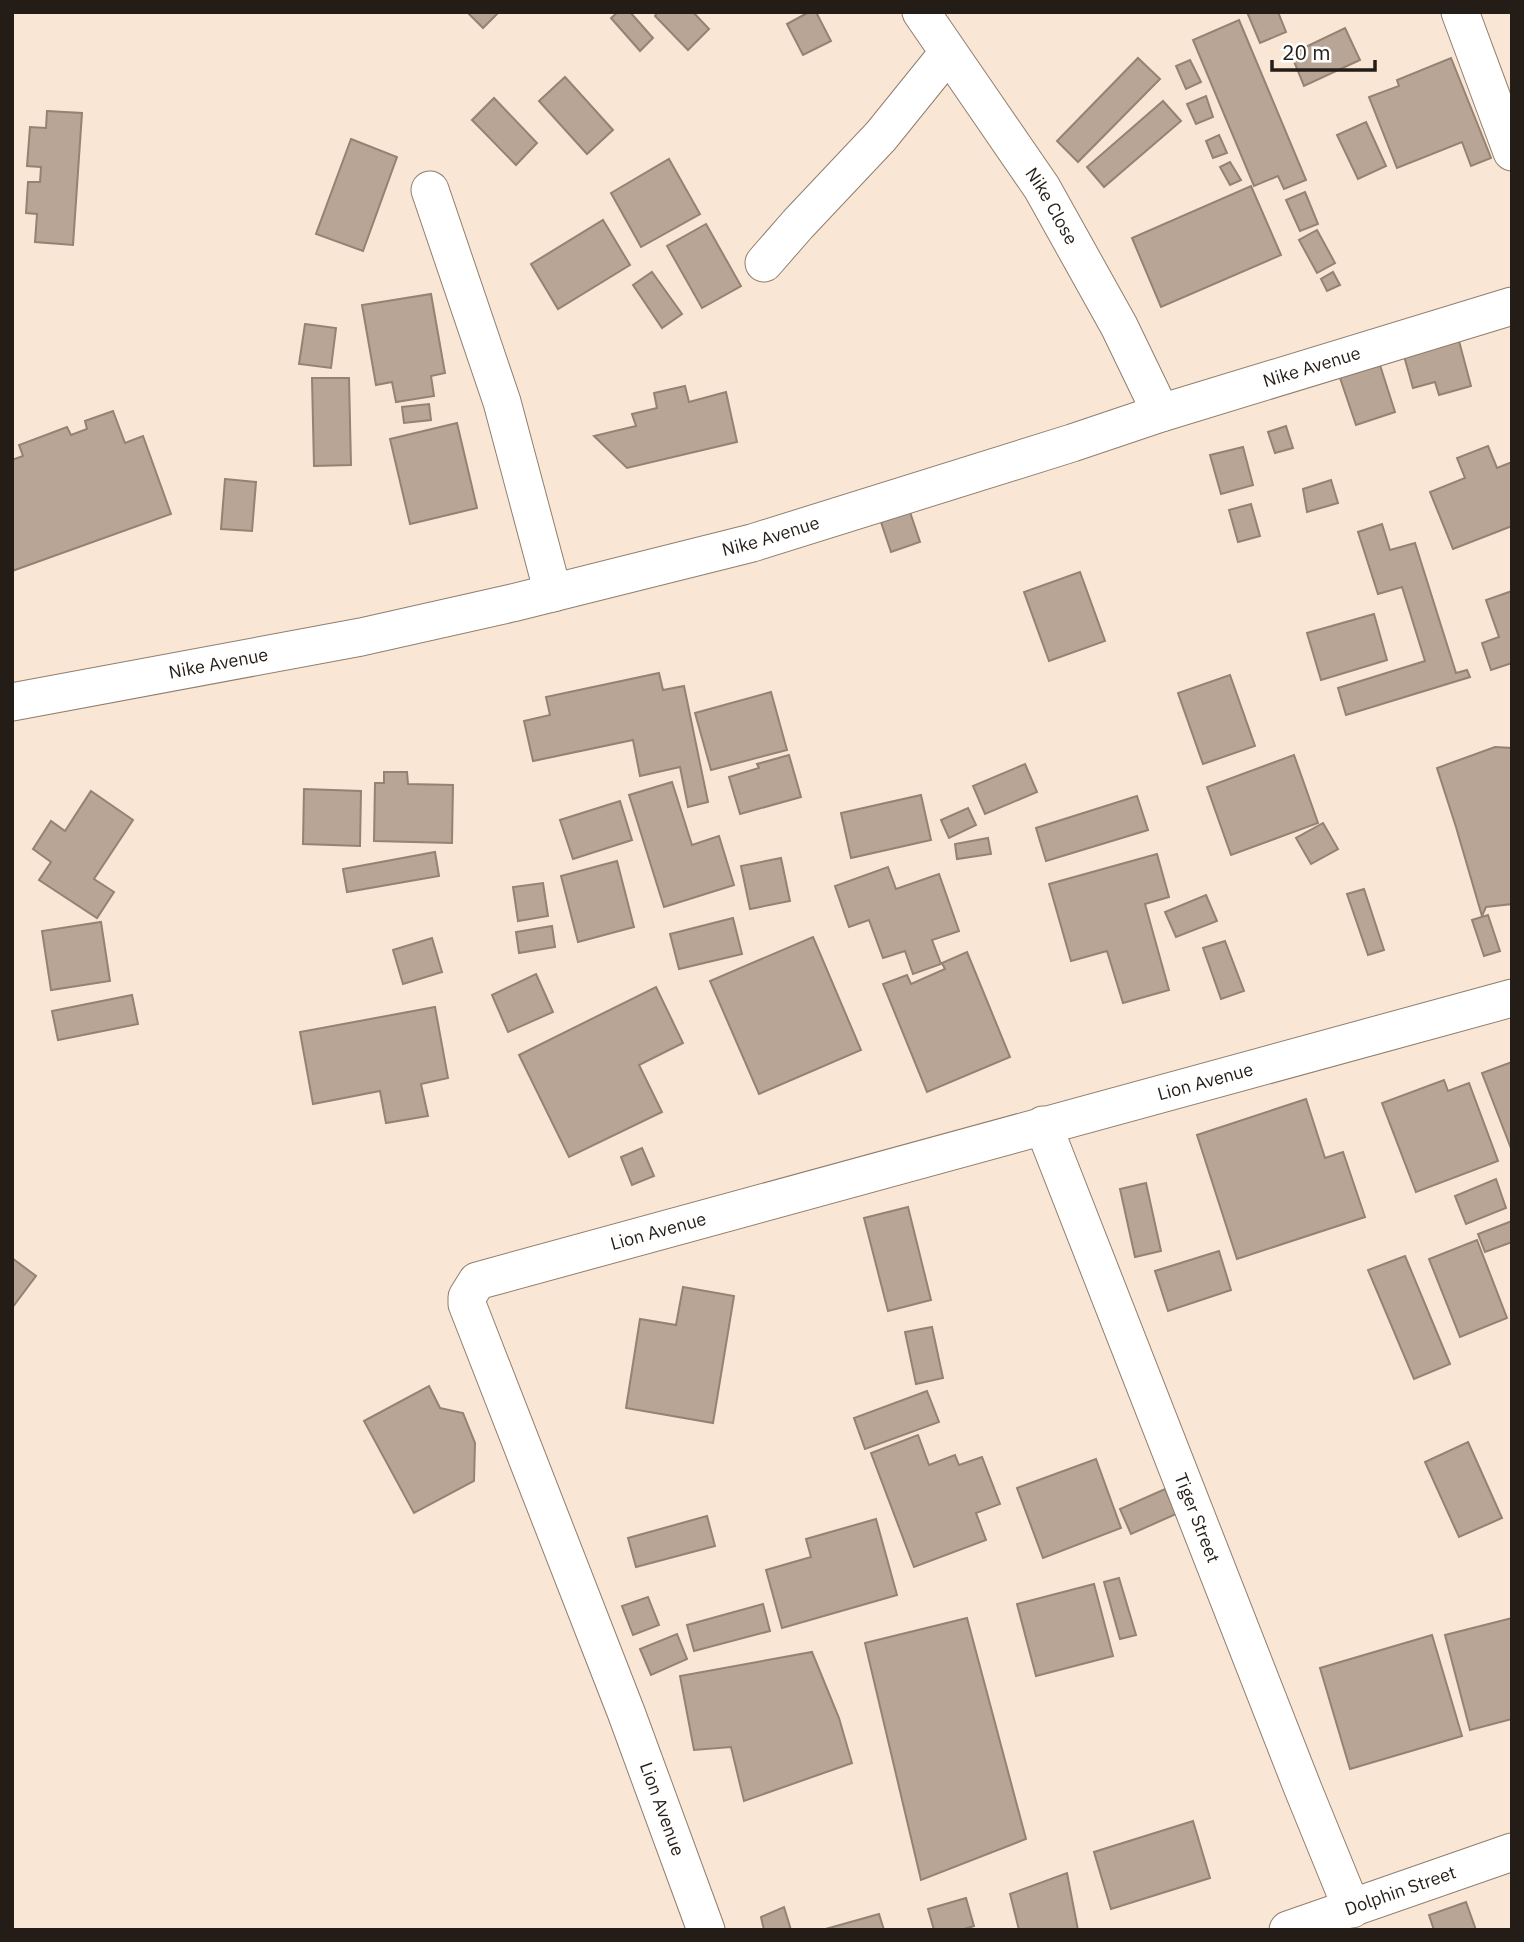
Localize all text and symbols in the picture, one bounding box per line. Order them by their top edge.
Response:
scale bar [1272,28,1375,72]
text: 20 m [1282,38,1331,66]
street label: Nike Close [1020,163,1083,249]
street label: Nike Avenue [1260,341,1363,392]
street label: Nike Avenue [719,511,822,561]
street label: Nike Avenue [167,643,270,684]
street label: Lion Avenue [1155,1057,1256,1105]
street label: Lion Avenue [608,1207,709,1255]
street label: Tiger Street [1169,1470,1225,1566]
street label: Lion Avenue [635,1759,690,1859]
street label: Dolphin Street [1342,1860,1459,1920]

